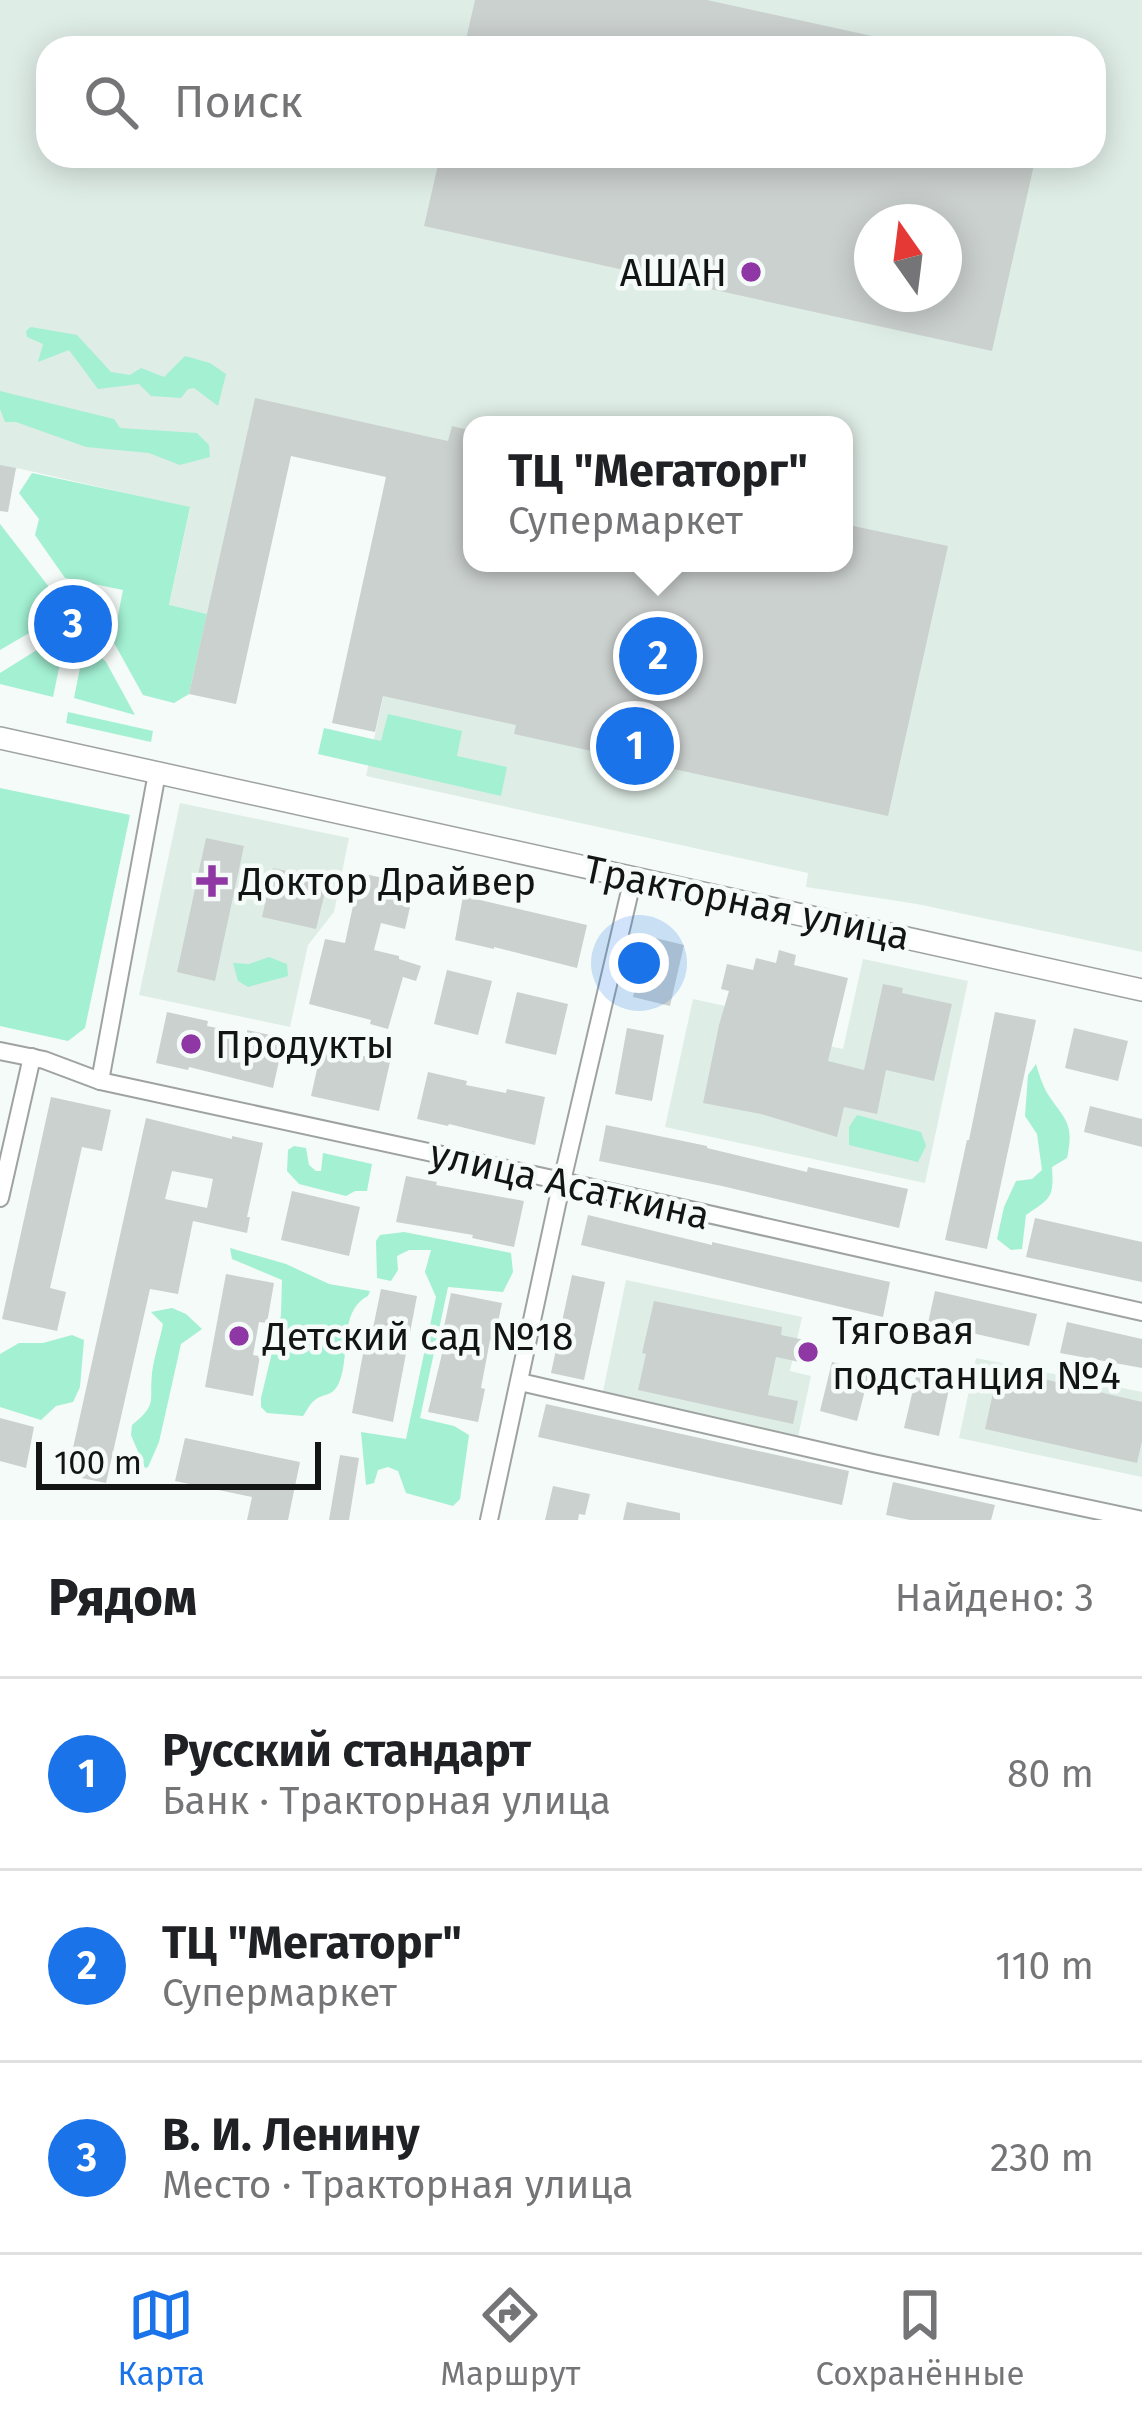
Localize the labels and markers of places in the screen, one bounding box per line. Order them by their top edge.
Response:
place label: АШАН [620,250,727,296]
marker: АШАН [738,259,764,285]
pin: 3 [34,579,112,669]
pin: 2 [619,611,697,701]
pin: 1 [596,701,674,791]
place label: Доктор Драйвер [238,859,536,905]
marker: Доктор Драйвер [196,865,228,897]
place label: Продукты [215,1022,394,1068]
marker: Продукты [178,1031,204,1057]
place label: Тяговая подстанция №4 [832,1308,1121,1399]
place label: Детский сад №18 [262,1314,573,1360]
marker: Детский сад №18 [226,1323,252,1349]
marker: Тяговая подстанция №4 [795,1339,821,1365]

